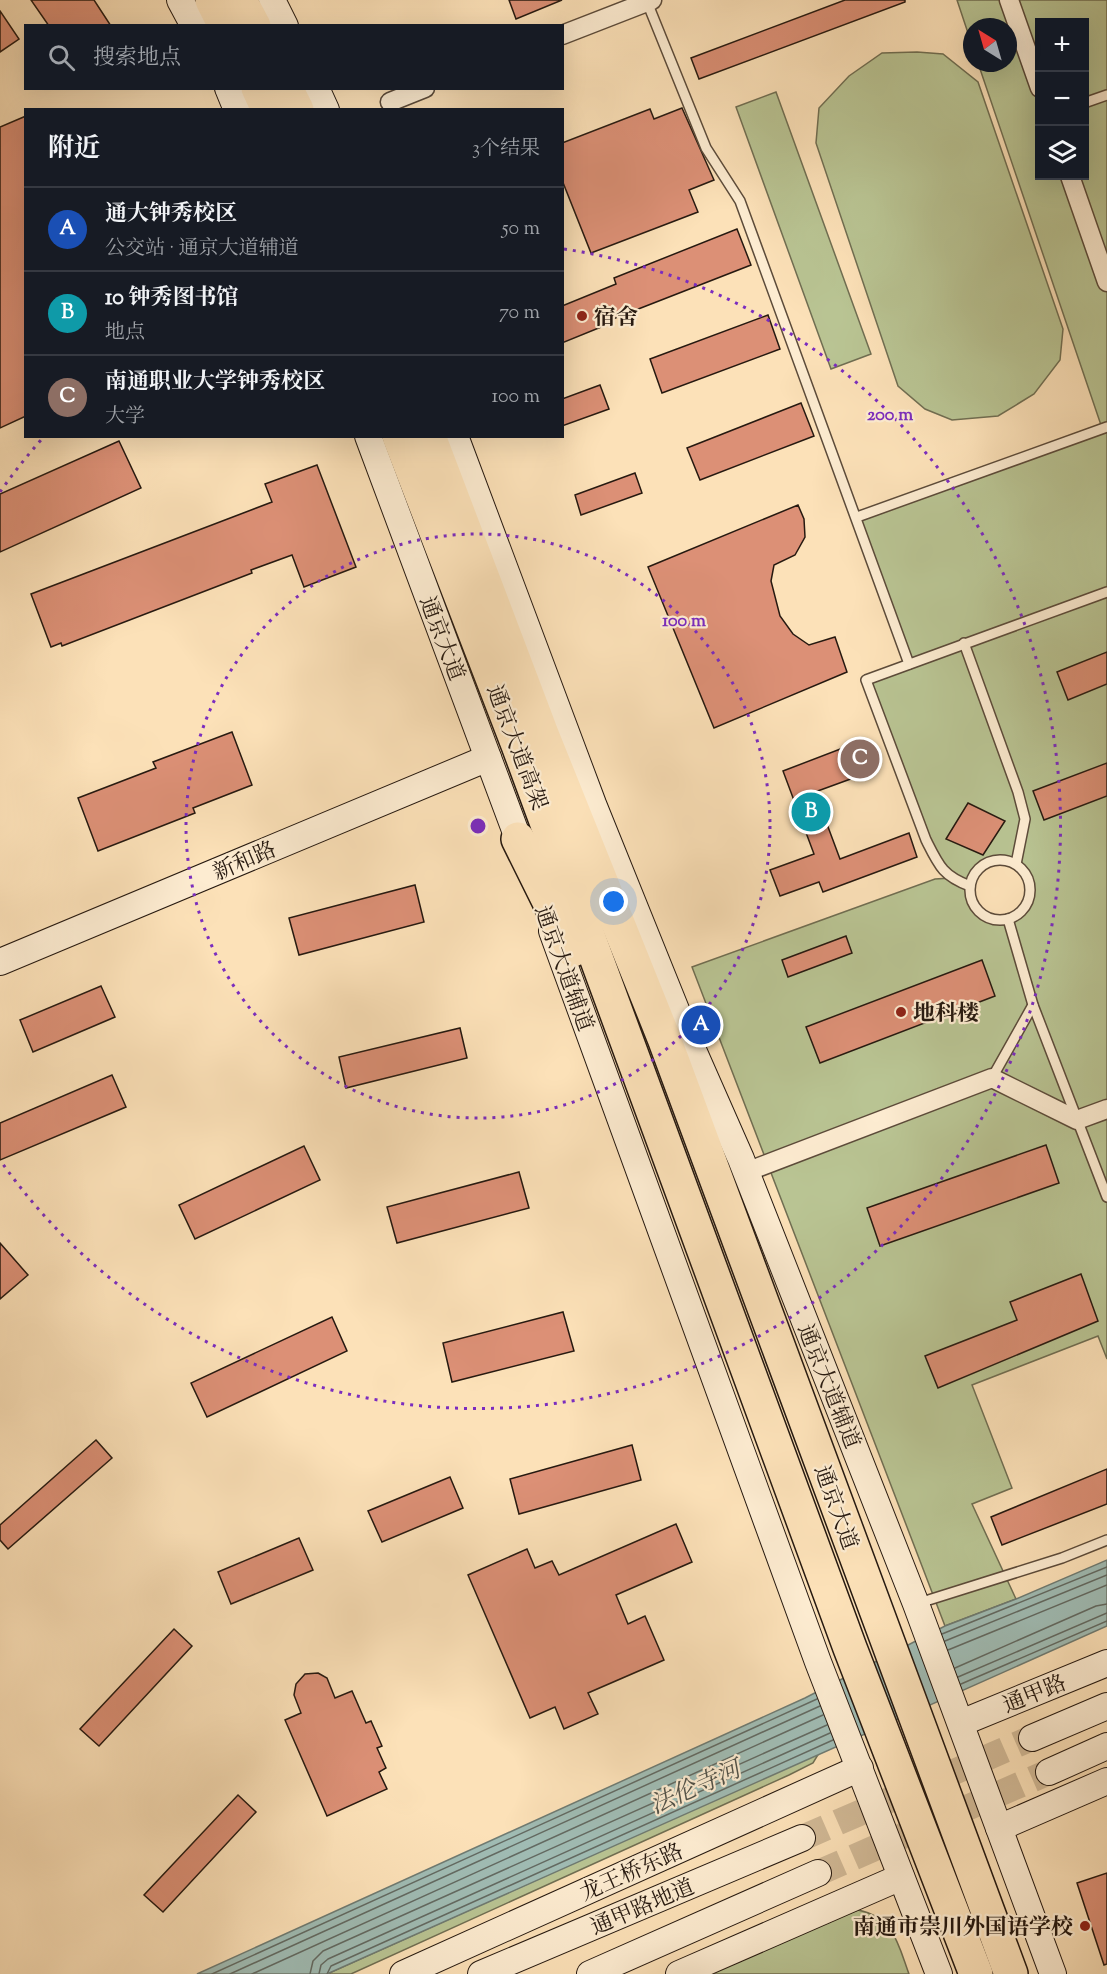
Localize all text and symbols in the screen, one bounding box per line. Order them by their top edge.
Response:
north arrow [963,18,1017,72]
map controls [1035,18,1089,180]
button: + [1035,18,1089,72]
search box [24,24,564,90]
icon: search [45,41,78,74]
text: 搜索地点 [93,43,181,75]
button: − [1035,72,1089,126]
button: layers [1035,126,1089,180]
text: 附近 [48,131,100,168]
text: 3个结果 [472,135,540,164]
text: 通大钟秀校区 [105,199,237,231]
text: A [59,215,76,244]
text: 50 m [502,215,540,244]
text: 公交站 · 通京大道辅道 [105,235,299,264]
text: 10 钟秀图书馆 [105,283,239,315]
text: B [61,299,74,328]
text: 70 m [499,299,540,328]
place label: 宿舍 [594,303,638,335]
marker: 宿舍 [575,309,589,323]
text: 地点 [105,319,145,348]
text: 南通职业大学钟秀校区 [105,367,325,399]
text: C [59,383,76,412]
text: 100 m [491,383,540,412]
text: 大学 [105,403,145,432]
text: 200 m [867,403,913,429]
street label: 通京大道 [409,592,471,686]
text: 100 m [662,609,706,635]
street label: 通京大道高架 [477,681,554,815]
pin: C [840,736,880,782]
pin: B [792,790,830,834]
centre of rings [468,816,488,836]
street label: 新和路 [209,835,282,890]
your location [599,887,628,916]
street label: 通京大道辅道 [525,902,600,1037]
place label: 地科楼 [913,999,979,1031]
pin: A [682,1002,720,1048]
marker: 地科楼 [894,1005,908,1019]
street label: 通京大道辅道 [788,1320,867,1454]
street label: 通京大道 [804,1461,864,1555]
street label: 通甲路 [999,1669,1072,1723]
water label: 法伦寺河 [645,1752,750,1824]
street label: 龙王桥东路 [575,1837,689,1911]
street label: 通甲路地道 [586,1873,700,1945]
place label: 南通市崇川外国语学校 [853,1913,1073,1945]
marker: 南通市崇川外国语学校 [1078,1919,1092,1933]

